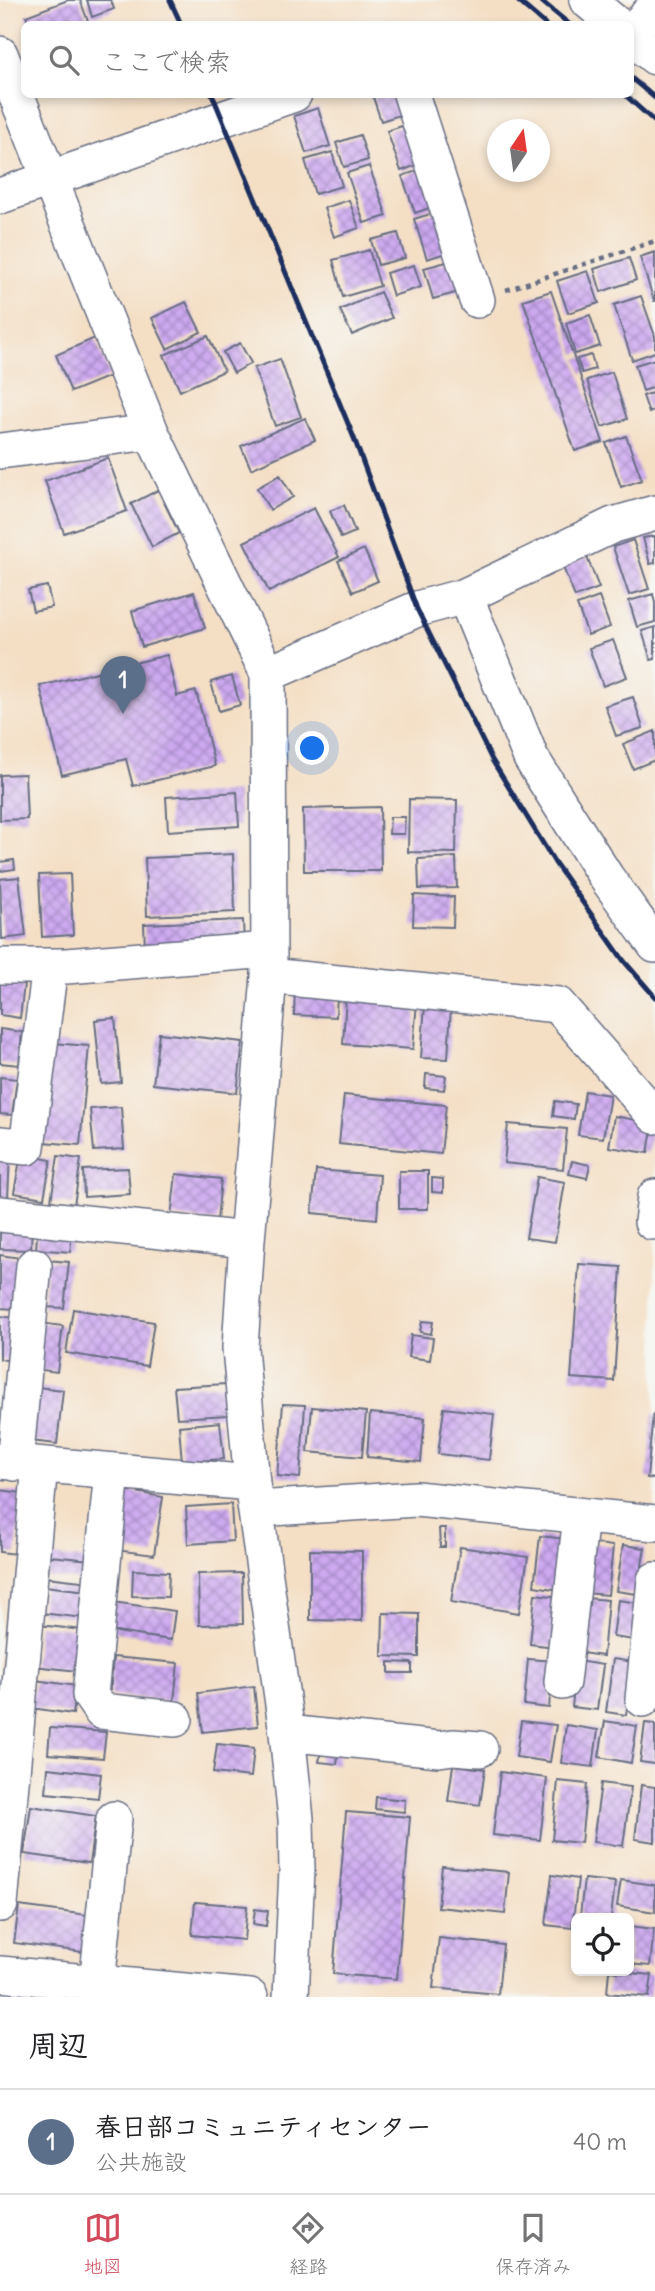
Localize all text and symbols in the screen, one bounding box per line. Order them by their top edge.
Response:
search box [21,21,634,98]
icon: search [45,41,83,79]
text: ここで検索 [101,45,231,78]
north arrow [487,119,550,182]
pin: 1 [100,656,146,714]
your location [295,731,329,765]
map controls [571,1913,634,1976]
button: locate [571,1913,634,1976]
text: 周辺 [28,2026,88,2064]
text: 春日部コミュニティセンター [95,2110,431,2143]
text: 1 [46,2127,56,2156]
text: 40 m [573,2127,627,2156]
text: 公共施設 [95,2147,187,2176]
tab: 地図 [84,2209,122,2278]
tab: 経路 [289,2209,327,2278]
tab: 保存済み [495,2209,571,2278]

